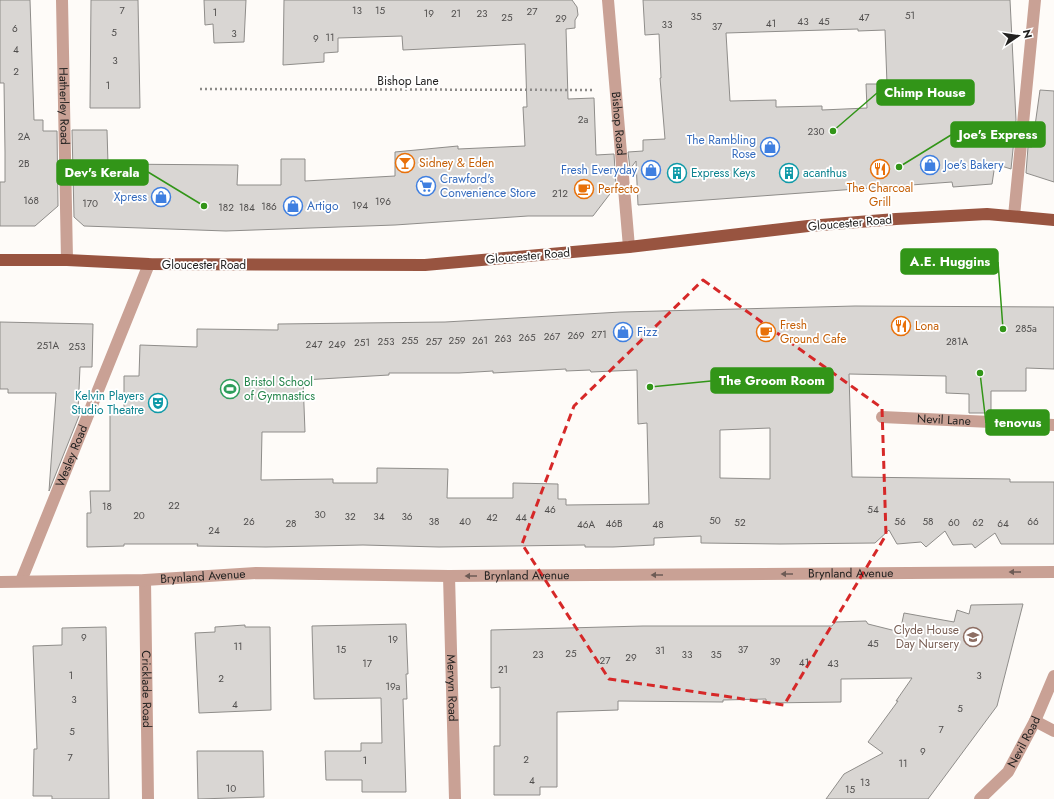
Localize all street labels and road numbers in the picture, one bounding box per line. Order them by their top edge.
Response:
street label: Hatherley Road [54,67,74,145]
street label: Bishop Lane [377,72,439,90]
street label: Bishop Road [607,91,630,156]
street label: Gloucester Road [807,210,893,236]
street label: Gloucester Road [485,243,571,269]
street label: Gloucester Road [162,256,246,274]
street label: Nevil Lane [917,410,971,430]
street label: Wesley Road [51,422,92,490]
street label: Brynland Avenue [808,564,894,583]
street label: Brynland Avenue [160,565,246,588]
street label: Brynland Avenue [484,566,570,585]
street label: Cricklade Road [137,650,156,728]
street label: Mervyn Road [442,654,462,722]
street label: Nevil Road [1003,713,1045,771]

